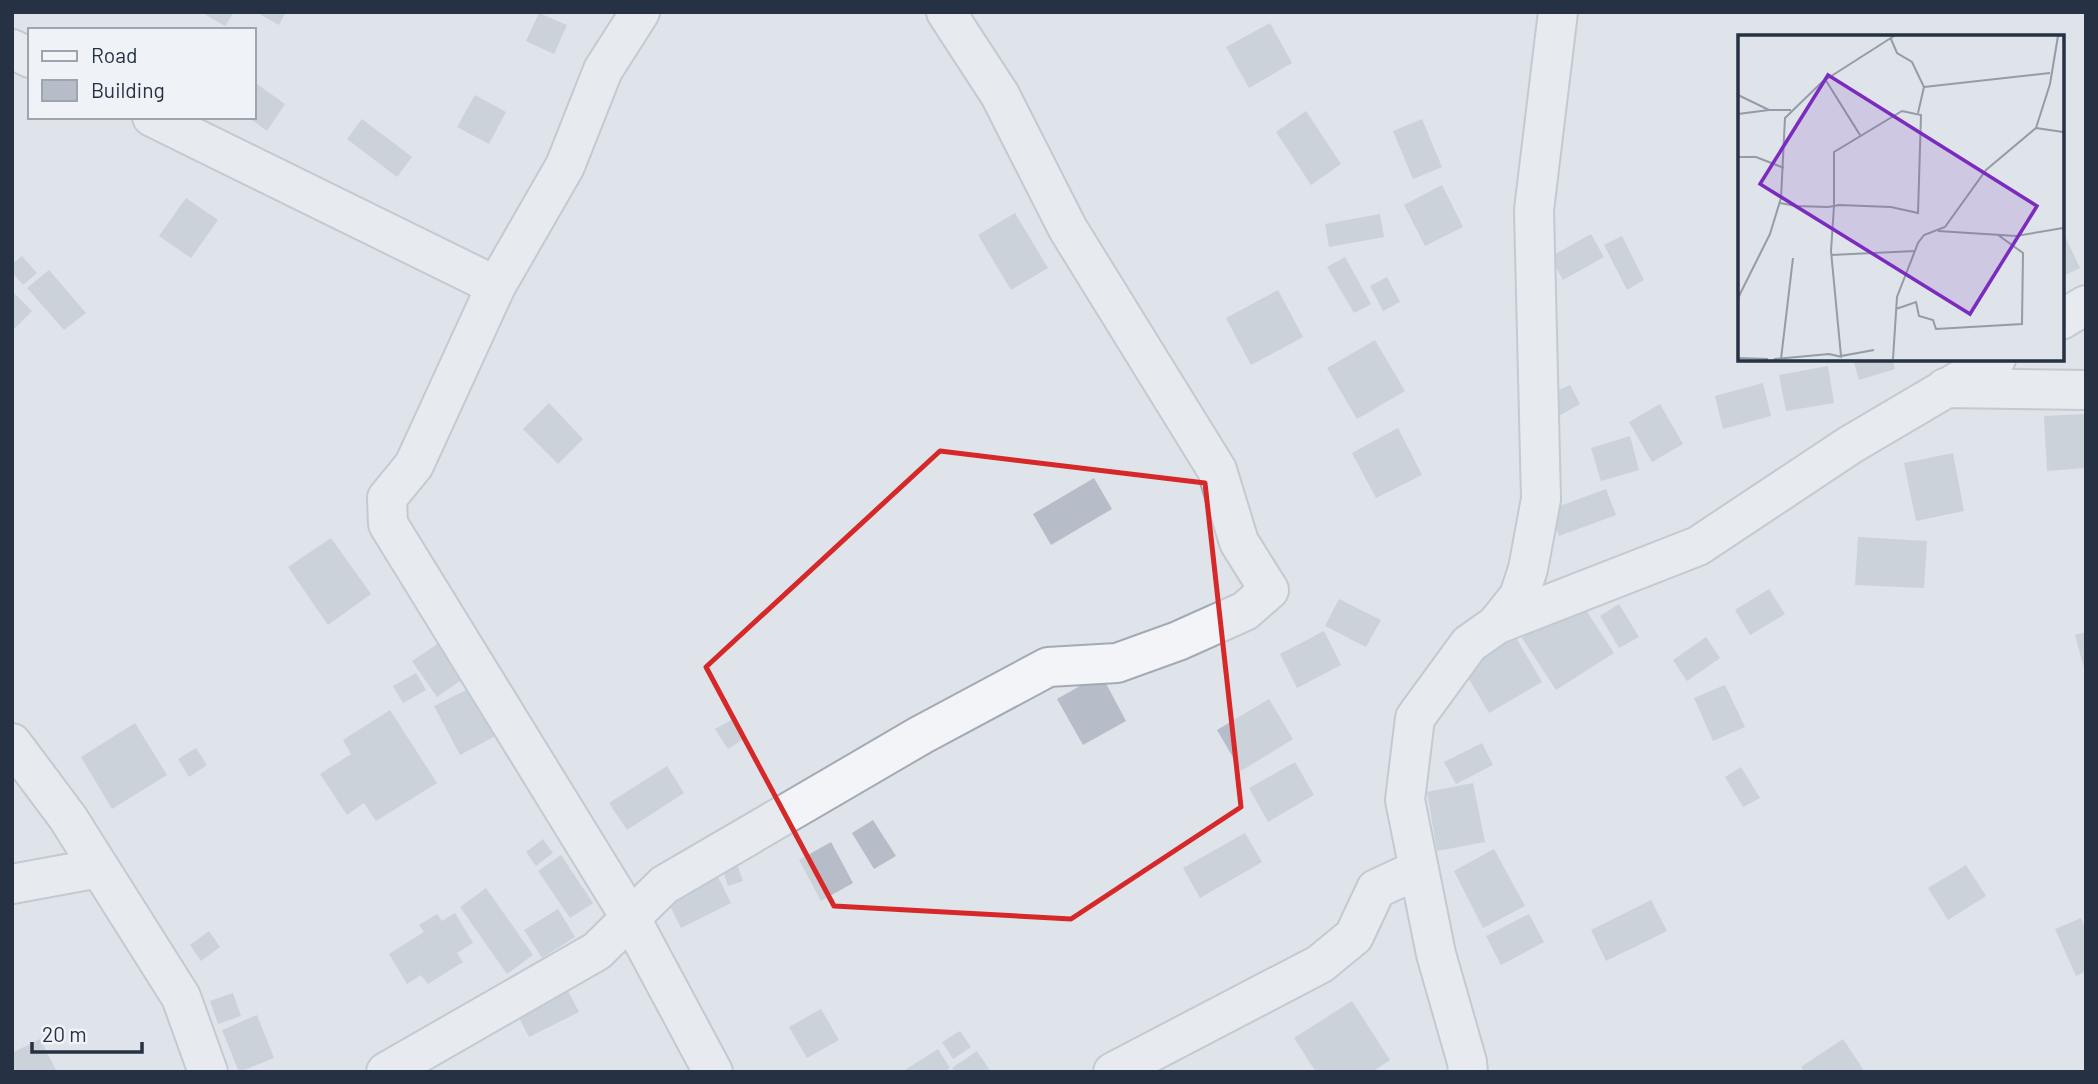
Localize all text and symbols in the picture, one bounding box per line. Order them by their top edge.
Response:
legend [28,28,256,119]
inset map [1738,35,2063,360]
text: Road [91,42,137,67]
text: Building [91,77,165,102]
scale bar [32,1010,142,1054]
text: 20 m [42,1021,87,1046]

